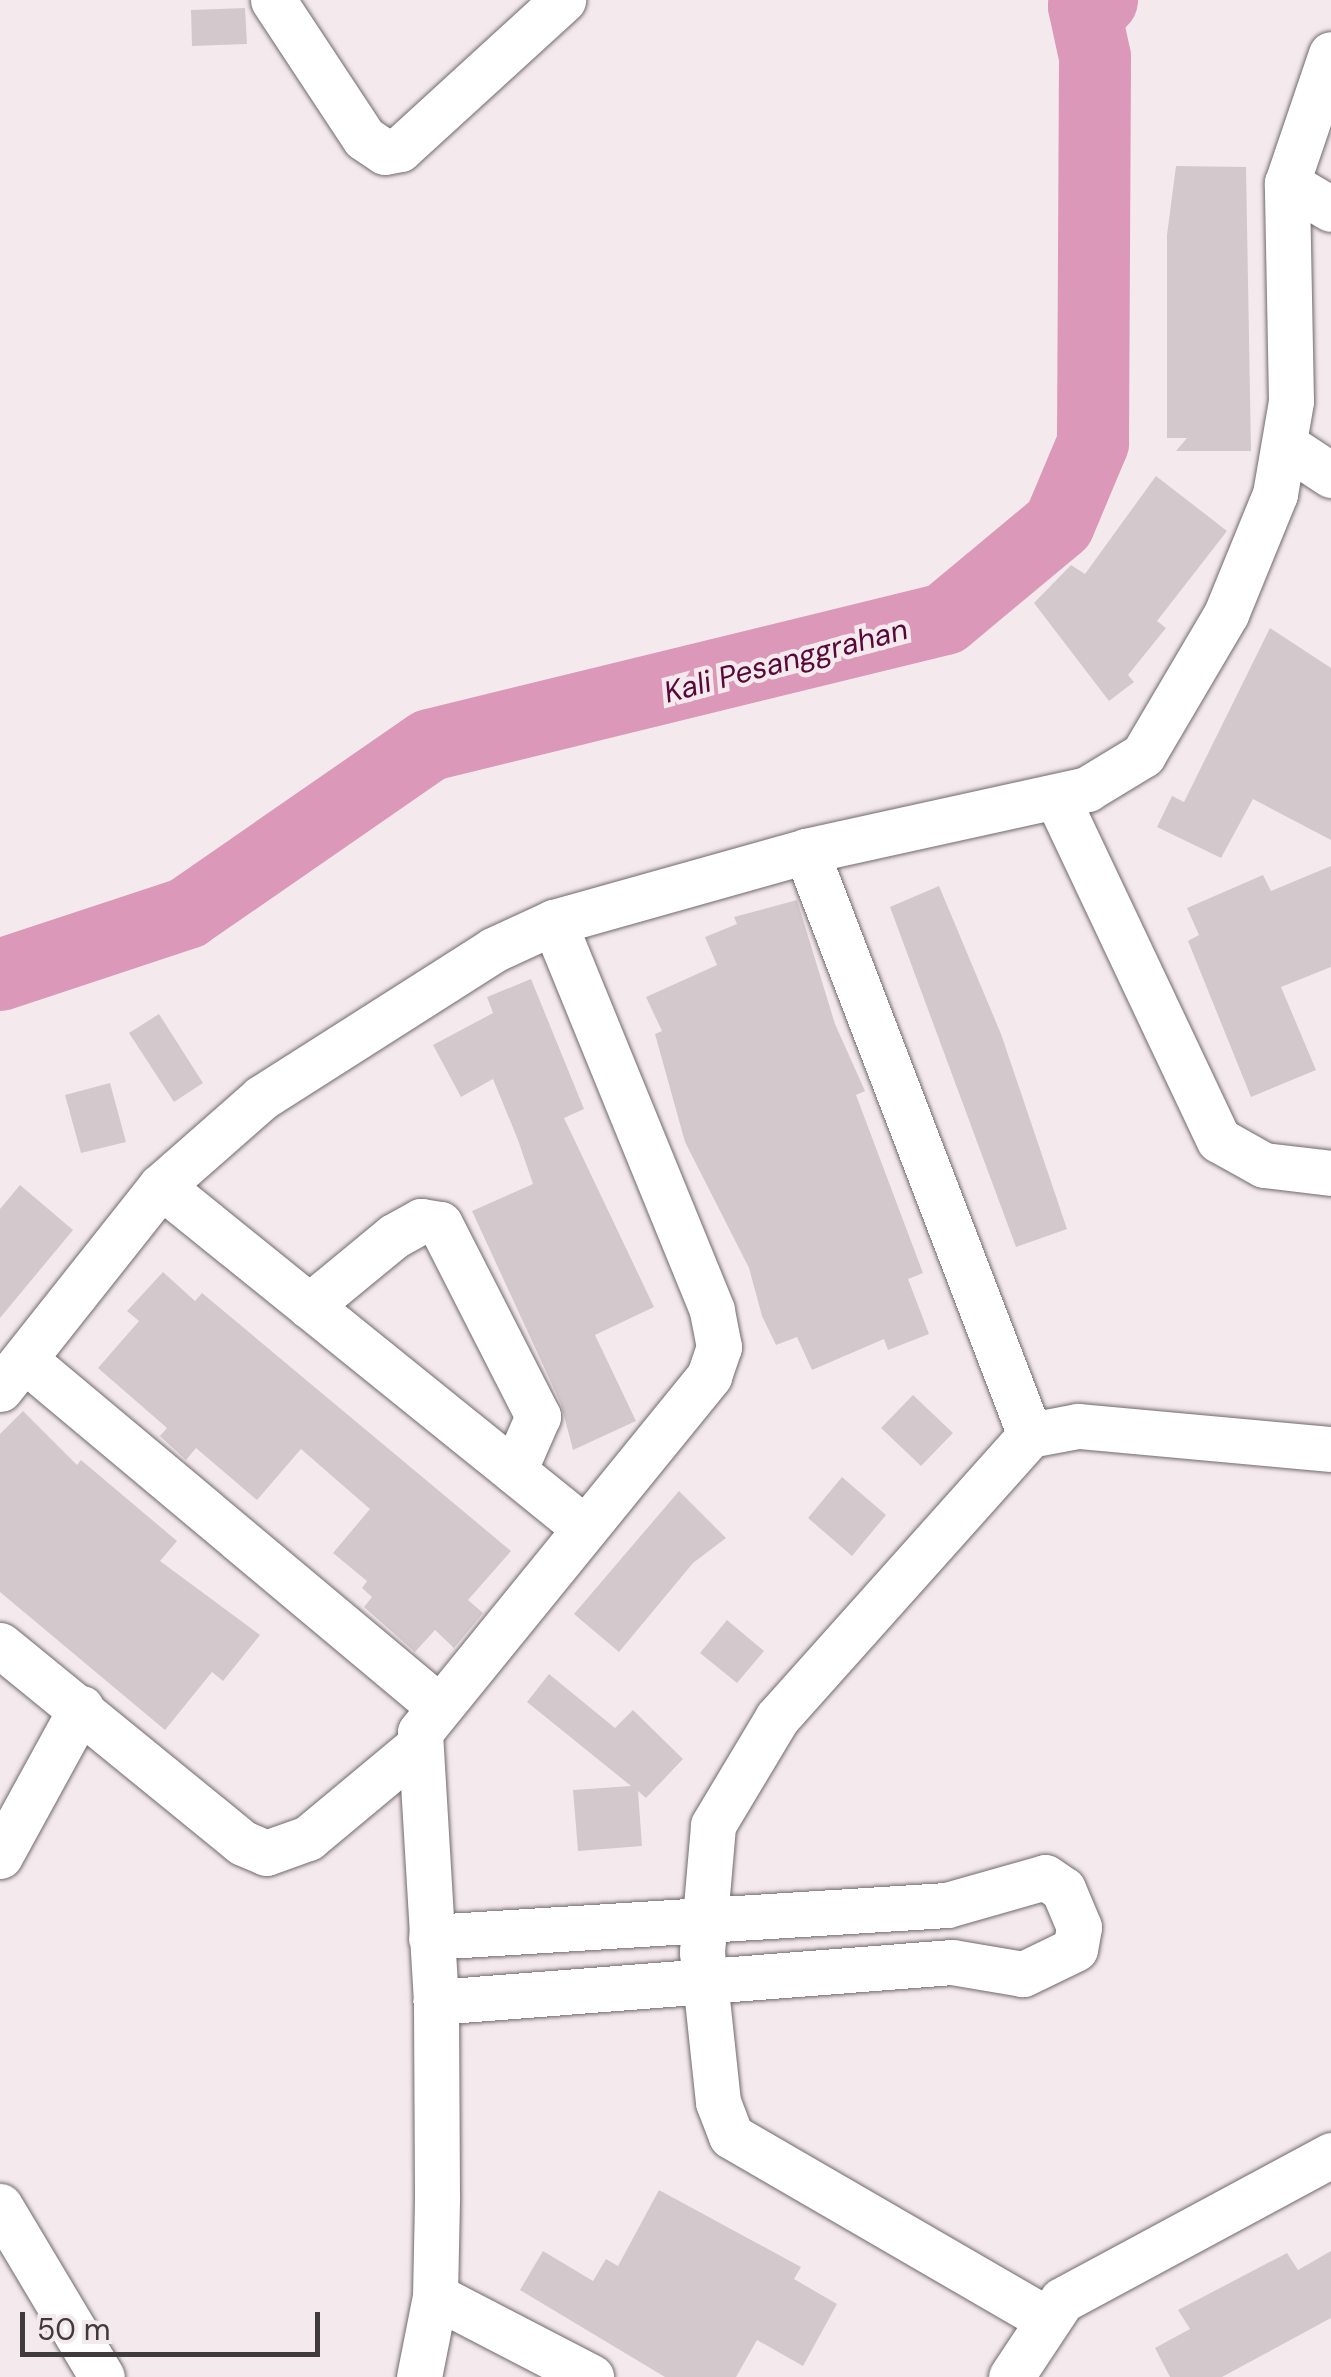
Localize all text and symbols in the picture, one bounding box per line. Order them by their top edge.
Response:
water label: Kali Pesanggrahan [660,611,912,711]
scale bar [25,2292,325,2354]
text: 50 m [37,2310,111,2349]

